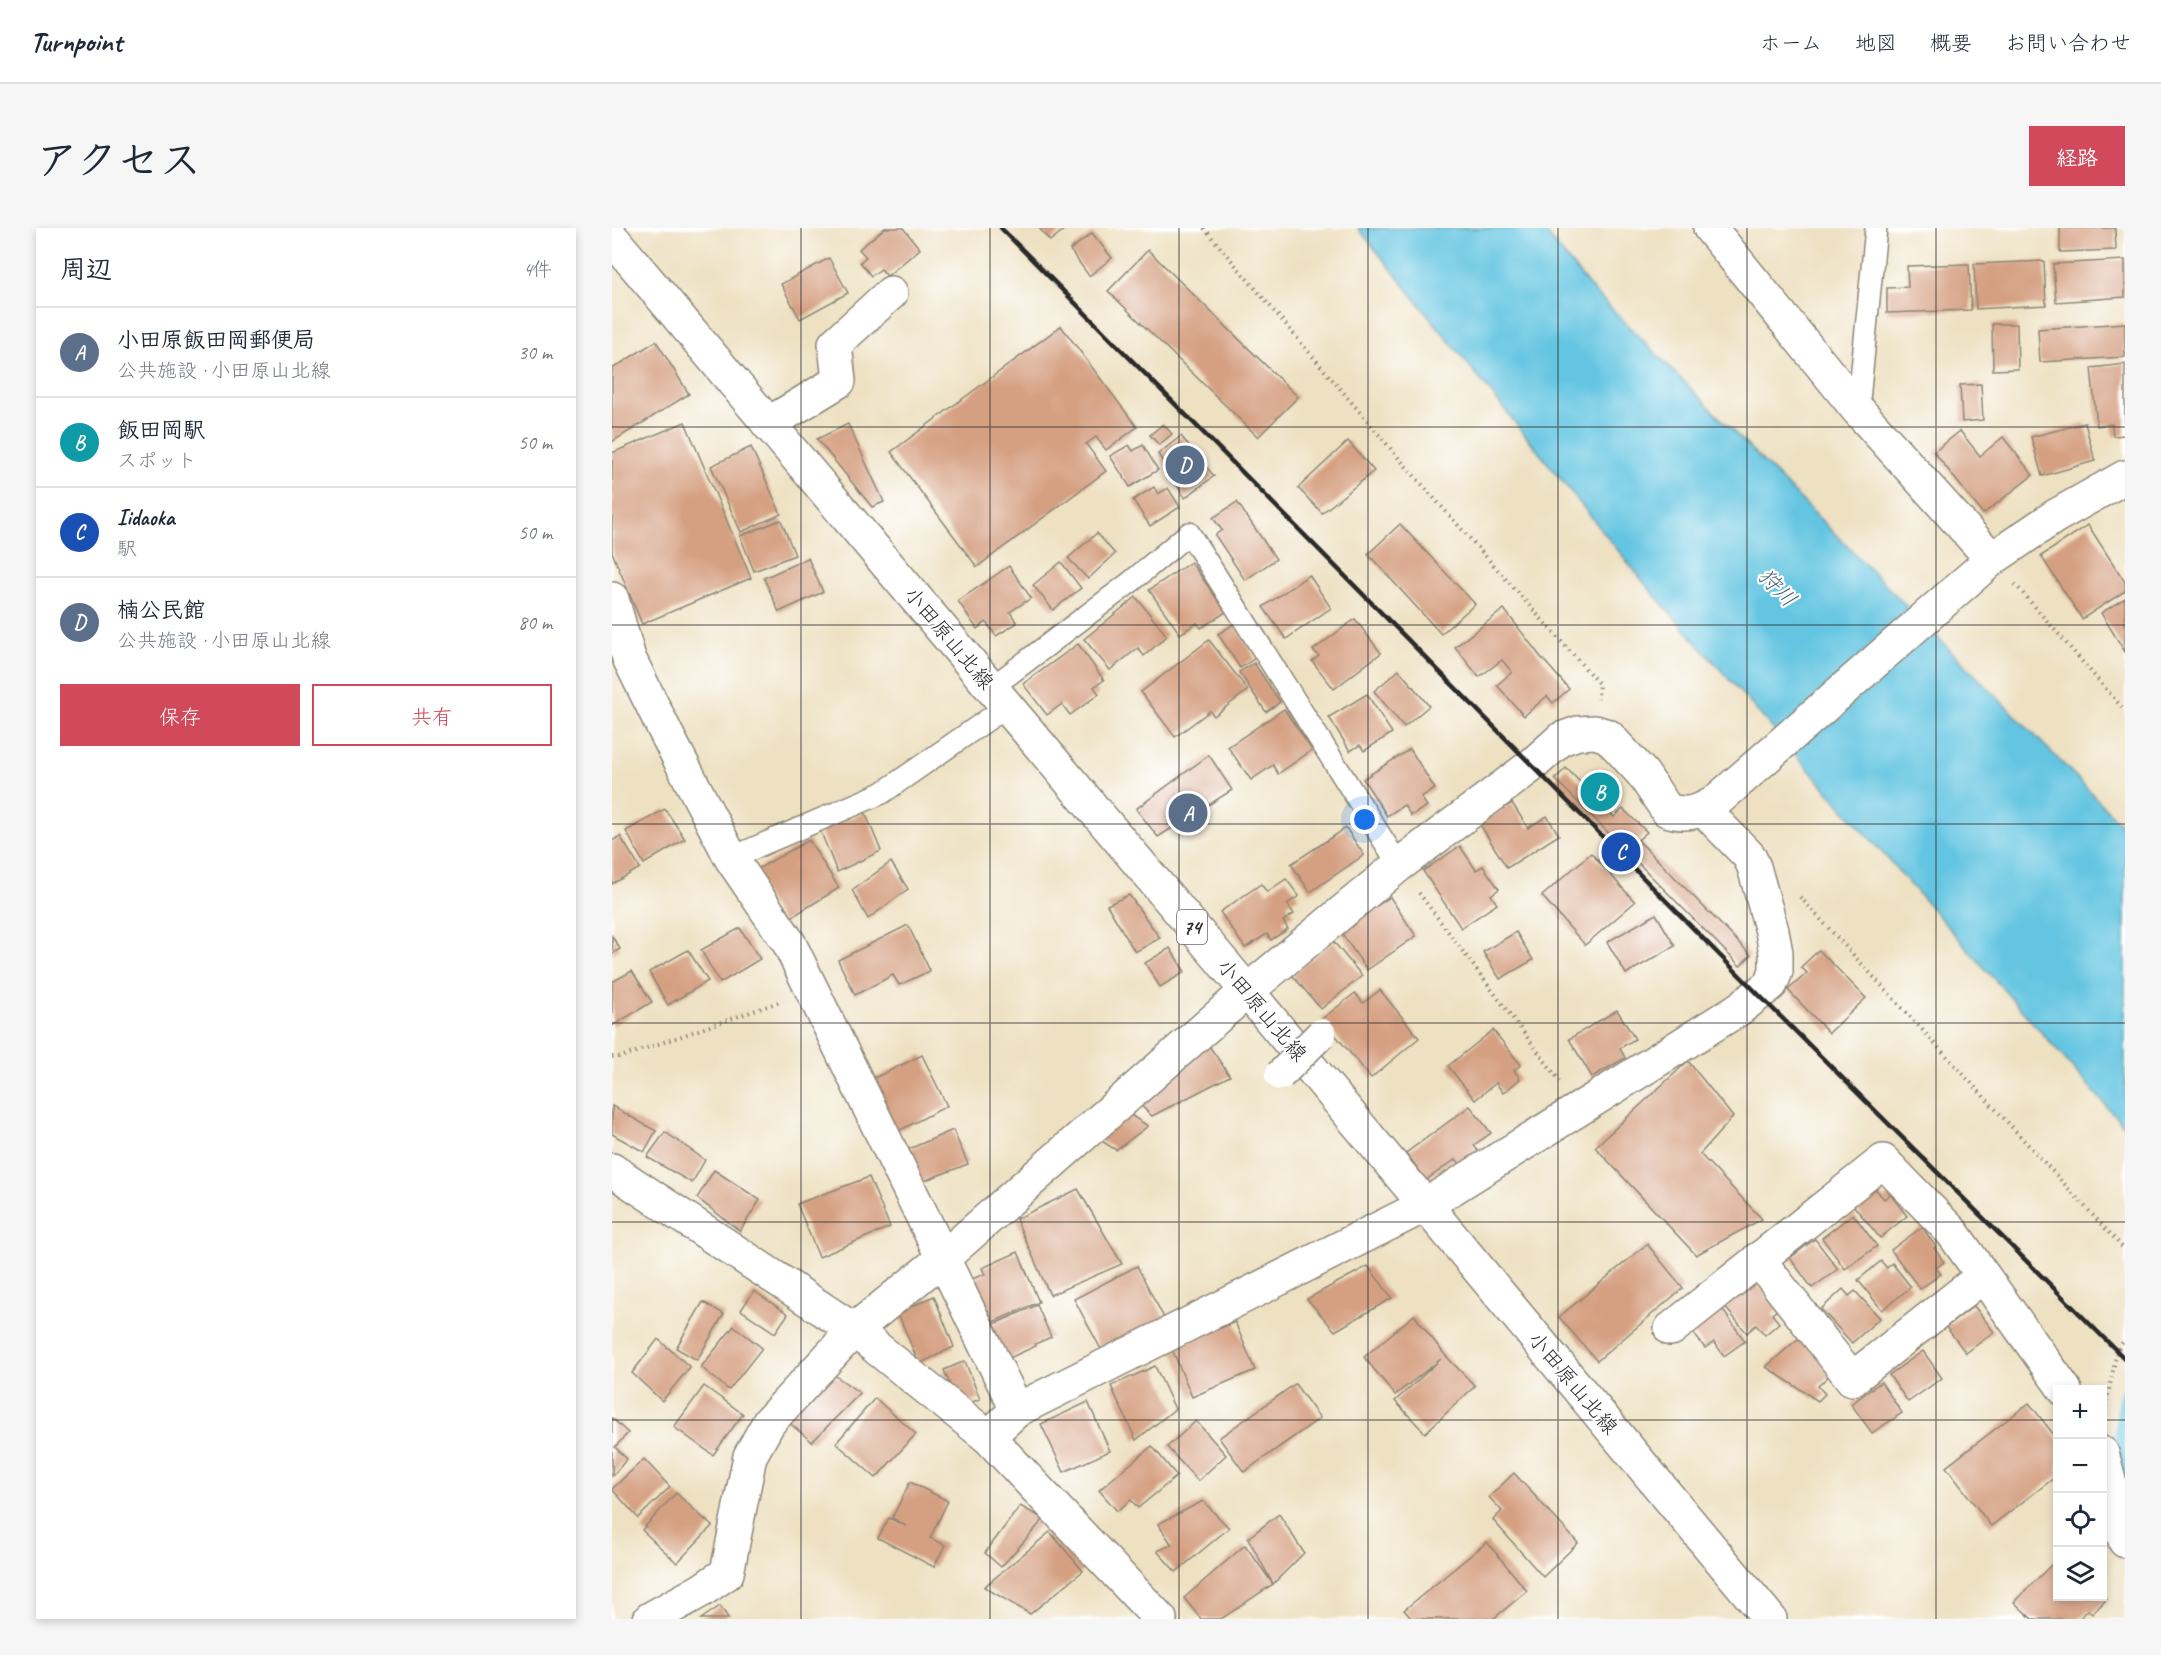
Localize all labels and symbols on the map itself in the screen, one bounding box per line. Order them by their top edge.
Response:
pin: D [1166,442,1204,488]
water label: 狩川 [1752,562,1803,613]
street label: 小田原山北線 [899,581,999,695]
pin: B [1580,770,1620,814]
pin: A [1168,790,1208,836]
your location [1350,805,1379,834]
pin: C [1602,830,1640,874]
road number: 74 [1177,910,1207,944]
street label: 小田原山北線 [1212,953,1312,1067]
street label: 小田原山北線 [1523,1326,1623,1440]

